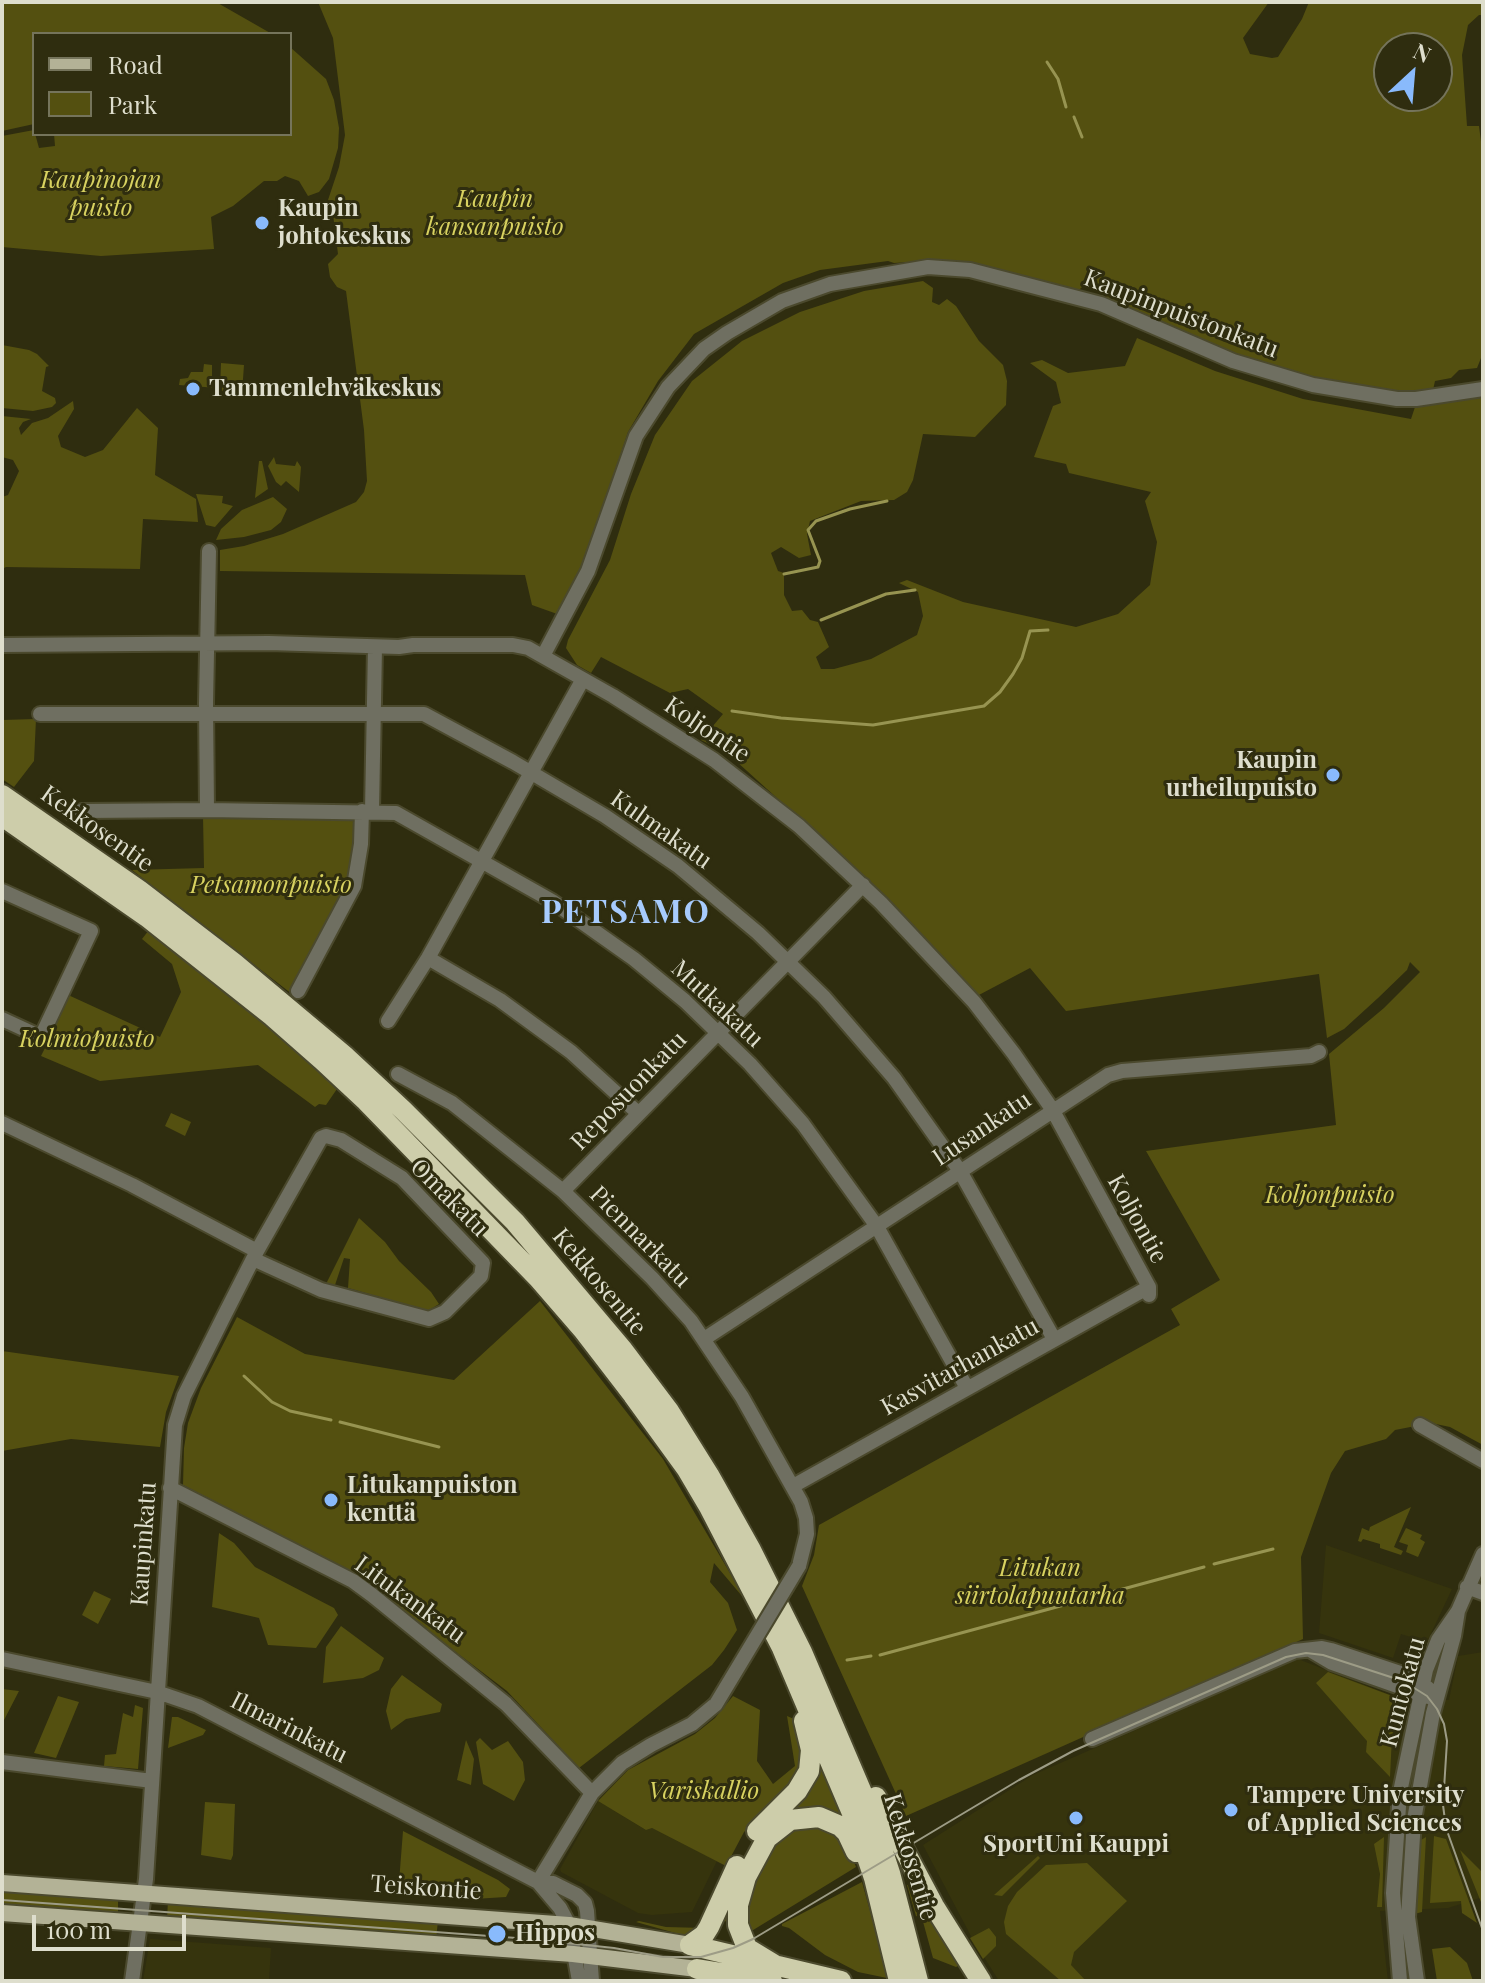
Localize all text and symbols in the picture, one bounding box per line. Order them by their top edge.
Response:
legend [32,32,292,136]
north arrow [1373,32,1453,112]
text: N [1409,35,1436,69]
text: Road [108,48,163,80]
text: Park [108,88,157,120]
park label: Kaupinojan puisto [40,167,162,223]
park label: Kaupin kansanpuisto [426,186,564,242]
place label: Kaupin johtokeskus [278,195,411,251]
marker: Kaupin johtokeskus [253,214,271,232]
street label: Kaupinpuistonkatu [1080,264,1282,364]
place label: Tammenlehväkeskus [209,375,441,403]
marker: Tammenlehväkeskus [184,380,202,398]
street label: Koljontie [659,691,755,769]
place label: Kaupin urheilupuisto [1166,747,1317,803]
marker: Kaupin urheilupuisto [1324,766,1342,784]
street label: Kekkosentie [35,780,159,878]
street label: Kulmakatu [605,785,717,875]
park label: Petsamonpuisto [190,872,352,900]
district label: PETSAMO [541,894,711,932]
street label: Mutkakatu [665,954,769,1054]
park label: Kolmiopuisto [19,1026,155,1054]
street label: Reposuonkatu [565,1026,693,1156]
street label: Lusankatu [927,1086,1037,1172]
street label: Omakatu [404,1153,494,1243]
street label: Koljontie [1101,1170,1173,1268]
street label: Piennarkatu [583,1180,697,1294]
park label: Koljonpuisto [1265,1182,1395,1210]
street label: Kekkosentie [546,1223,652,1341]
street label: Kasvitarhankatu [876,1312,1044,1422]
place label: Litukanpuiston kenttä [347,1472,518,1528]
street label: Kaupinkatu [125,1481,163,1607]
marker: Litukanpuiston kenttä [322,1491,340,1509]
street label: Litukankatu [349,1550,471,1650]
park label: Litukan siirtolapuutarha [955,1555,1125,1611]
street label: Kuntokatu [1374,1634,1432,1750]
street label: Ilmarinkatu [226,1686,352,1770]
park label: Variskallio [649,1778,759,1806]
place label: Tampere University of Applied Sciences [1247,1782,1464,1838]
street label: Kekkosentie [877,1790,943,1924]
marker: Tampere University of Applied Sciences [1222,1801,1240,1819]
marker: SportUni Kauppi [1067,1809,1085,1827]
place label: SportUni Kauppi [983,1831,1169,1859]
street label: Teiskontie [369,1870,483,1906]
scale bar [36,1899,190,1949]
text: 100 m [46,1913,111,1945]
place label: Hippos [515,1920,595,1948]
marker: Hippos [486,1923,508,1945]

